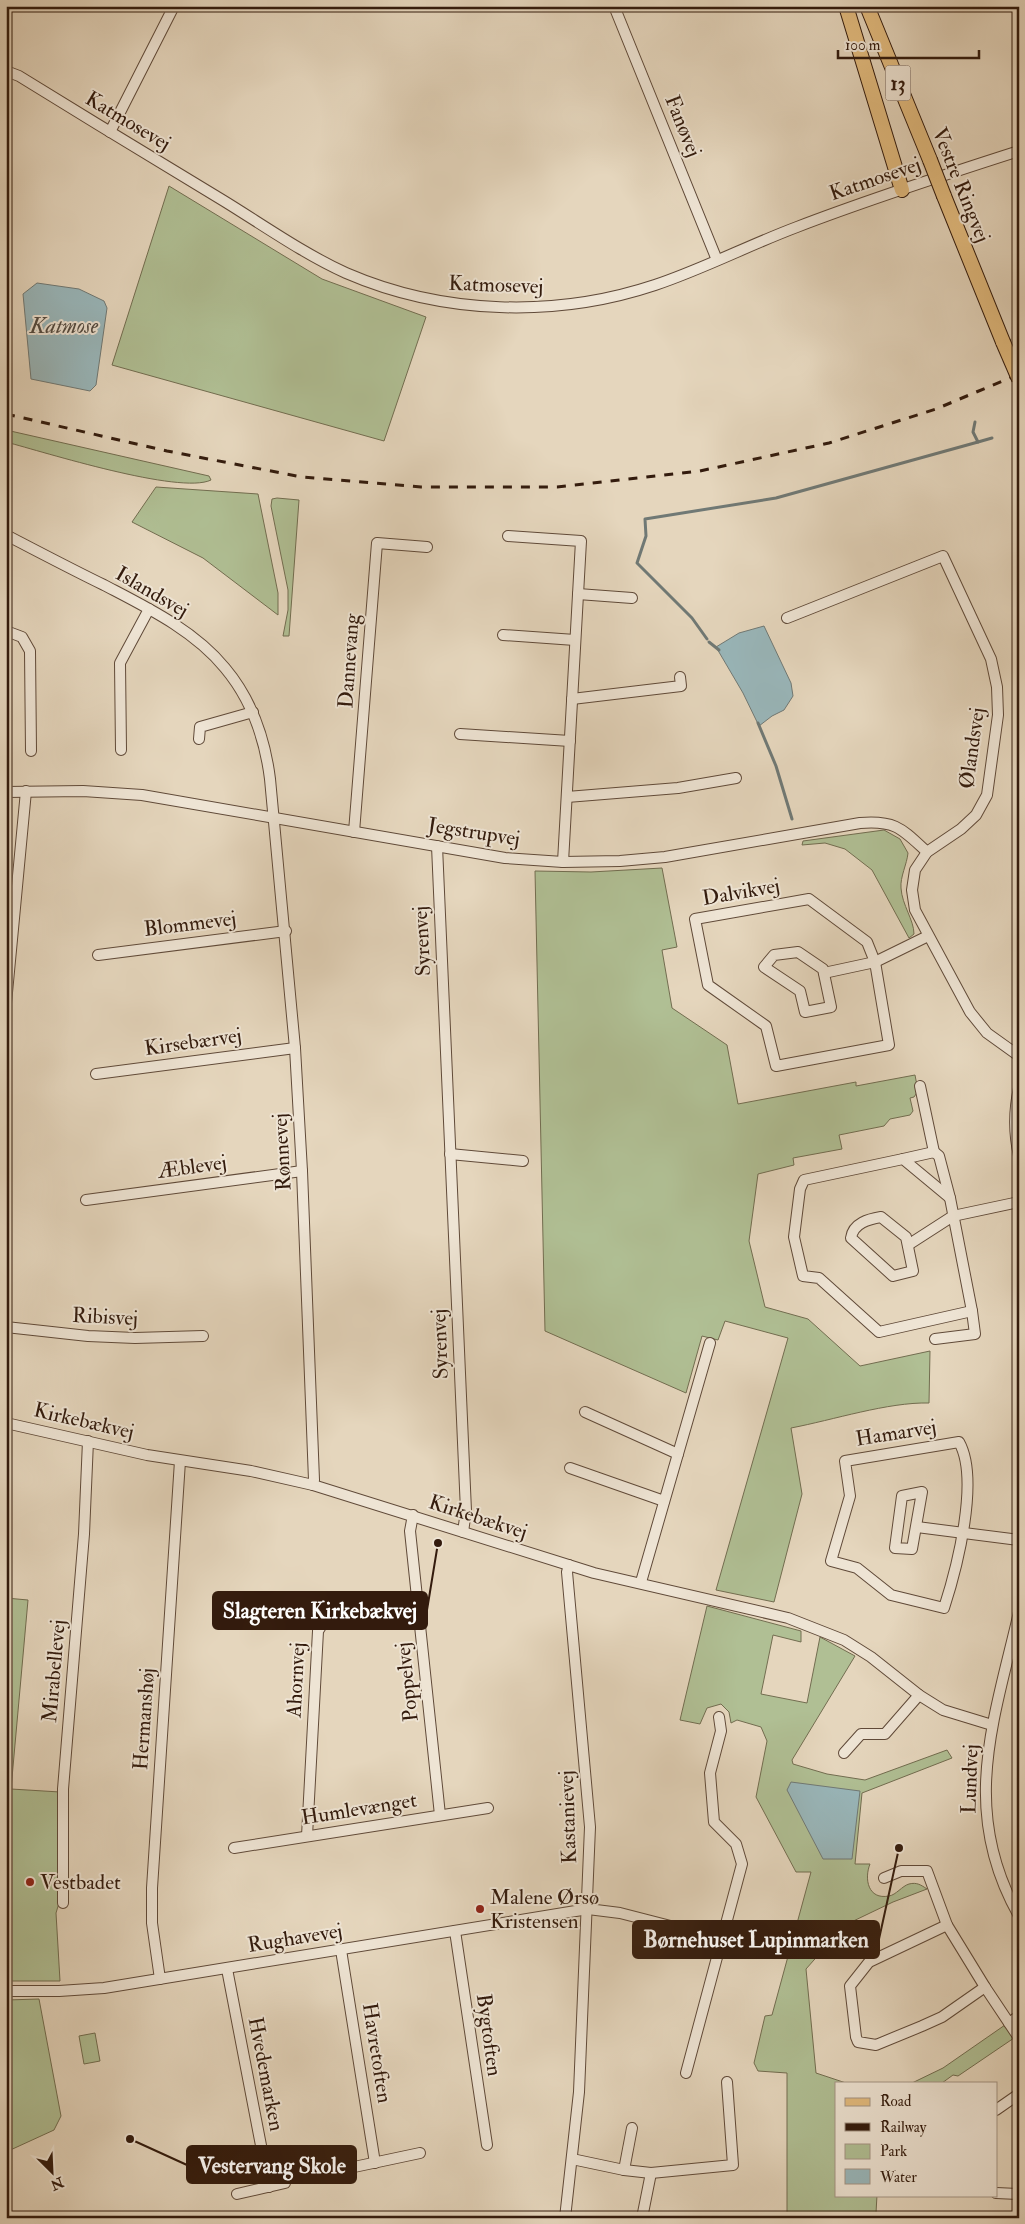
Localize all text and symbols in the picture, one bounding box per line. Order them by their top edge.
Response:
scale bar [838,28,979,60]
text: 100 m [845,36,881,55]
road number: 13 [886,66,910,100]
street label: Katmosevej [80,85,176,157]
street label: Fanøvej [658,91,708,161]
street label: Vestre Ringvej [926,124,996,246]
street label: Katmosevej [826,151,924,207]
street label: Katmosevej [448,270,544,300]
water label: Katmose [29,312,99,340]
street label: Islandsvej [110,560,194,624]
street label: Dannevang [332,612,366,709]
street label: Ølandsvej [953,706,991,790]
street label: Jegstrupvej [425,811,522,853]
street label: Dalvikvej [700,872,782,912]
street label: Blommevej [142,905,238,943]
street label: Syrenvej [407,905,437,977]
street label: Kirsebærvej [143,1022,243,1062]
street label: Rønnevej [266,1112,298,1192]
street label: Æblevej [155,1149,228,1185]
street label: Ribisvej [71,1302,139,1332]
street label: Syrenvej [425,1308,455,1380]
street label: Kirkebækvej [31,1396,137,1446]
street label: Hamarvej [854,1413,938,1453]
street label: Kirkebækvej [425,1488,531,1546]
callout: Slagteren Kirkebækvej [213,1592,427,1629]
text: Slagteren Kirkebækvej [223,1597,417,1626]
street label: Mirabellevej [36,1618,72,1724]
street label: Poppelvej [389,1641,425,1723]
street label: Ahornvej [280,1642,311,1719]
street label: Hermanshøj [127,1667,161,1771]
street label: Lundvej [955,1744,985,1814]
street label: Kastanievej [553,1770,583,1864]
street label: Humlevænget [299,1787,419,1831]
place label: Vestbadet [40,1869,121,1896]
marker: Vestbadet [24,1876,36,1888]
place label: Malene Ørsø Kristensen [490,1884,599,1935]
marker: Malene Ørsø Kristensen [474,1903,486,1915]
street label: Rughavevej [246,1917,344,1959]
callout: Børnehuset Lupinmarken [633,1921,879,1958]
text: Børnehuset Lupinmarken [643,1926,869,1955]
street label: Bygtoften [470,1992,508,2078]
street label: Havretoften [356,2001,398,2105]
street label: Hvedemarken [242,2015,290,2134]
legend [835,2082,998,2196]
text: Road [880,2092,912,2111]
text: Railway [880,2118,927,2137]
text: Park [880,2142,907,2161]
north arrow [28,2146,78,2196]
callout: Vestervang Skole [187,2146,356,2183]
text: Vestervang Skole [197,2152,347,2181]
text: Water [879,2168,917,2187]
text: N [47,2173,67,2194]

